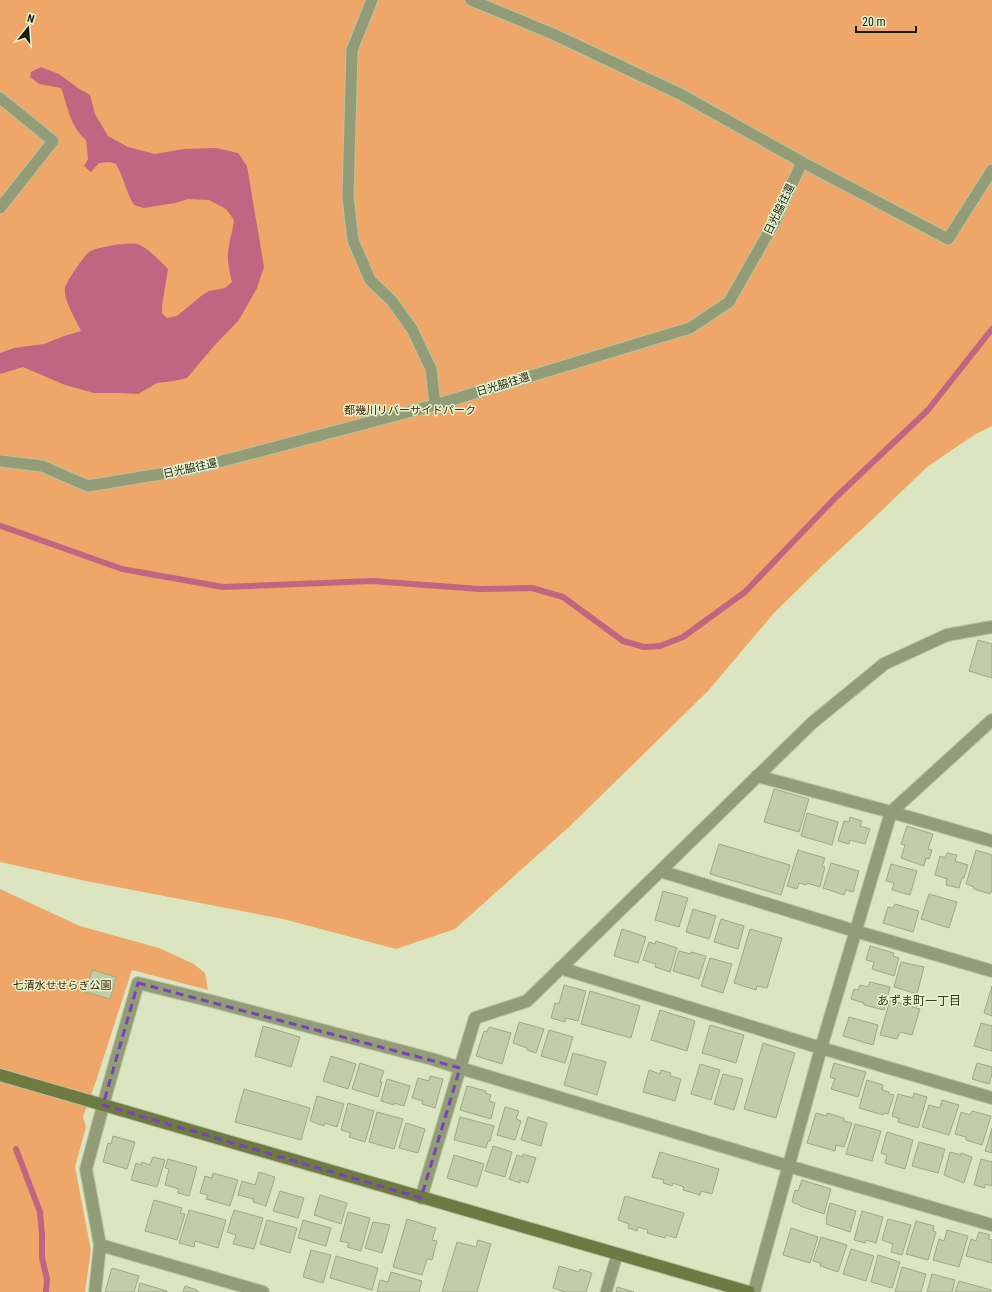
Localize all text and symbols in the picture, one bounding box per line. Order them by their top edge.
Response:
north arrow [8,8,48,48]
scale bar [856,8,916,34]
text: N [26,12,36,26]
text: 20 m [862,15,886,29]
street label: 日光脇往還 [762,182,797,237]
street label: 日光脇往還 [475,370,531,399]
park label: 都幾川リバーサイドパーク [344,404,476,417]
street label: 日光脇往還 [162,456,218,481]
park label: 七清水せせらぎ公園 [13,979,112,992]
district label: あずま町一丁目 [877,994,961,1008]

